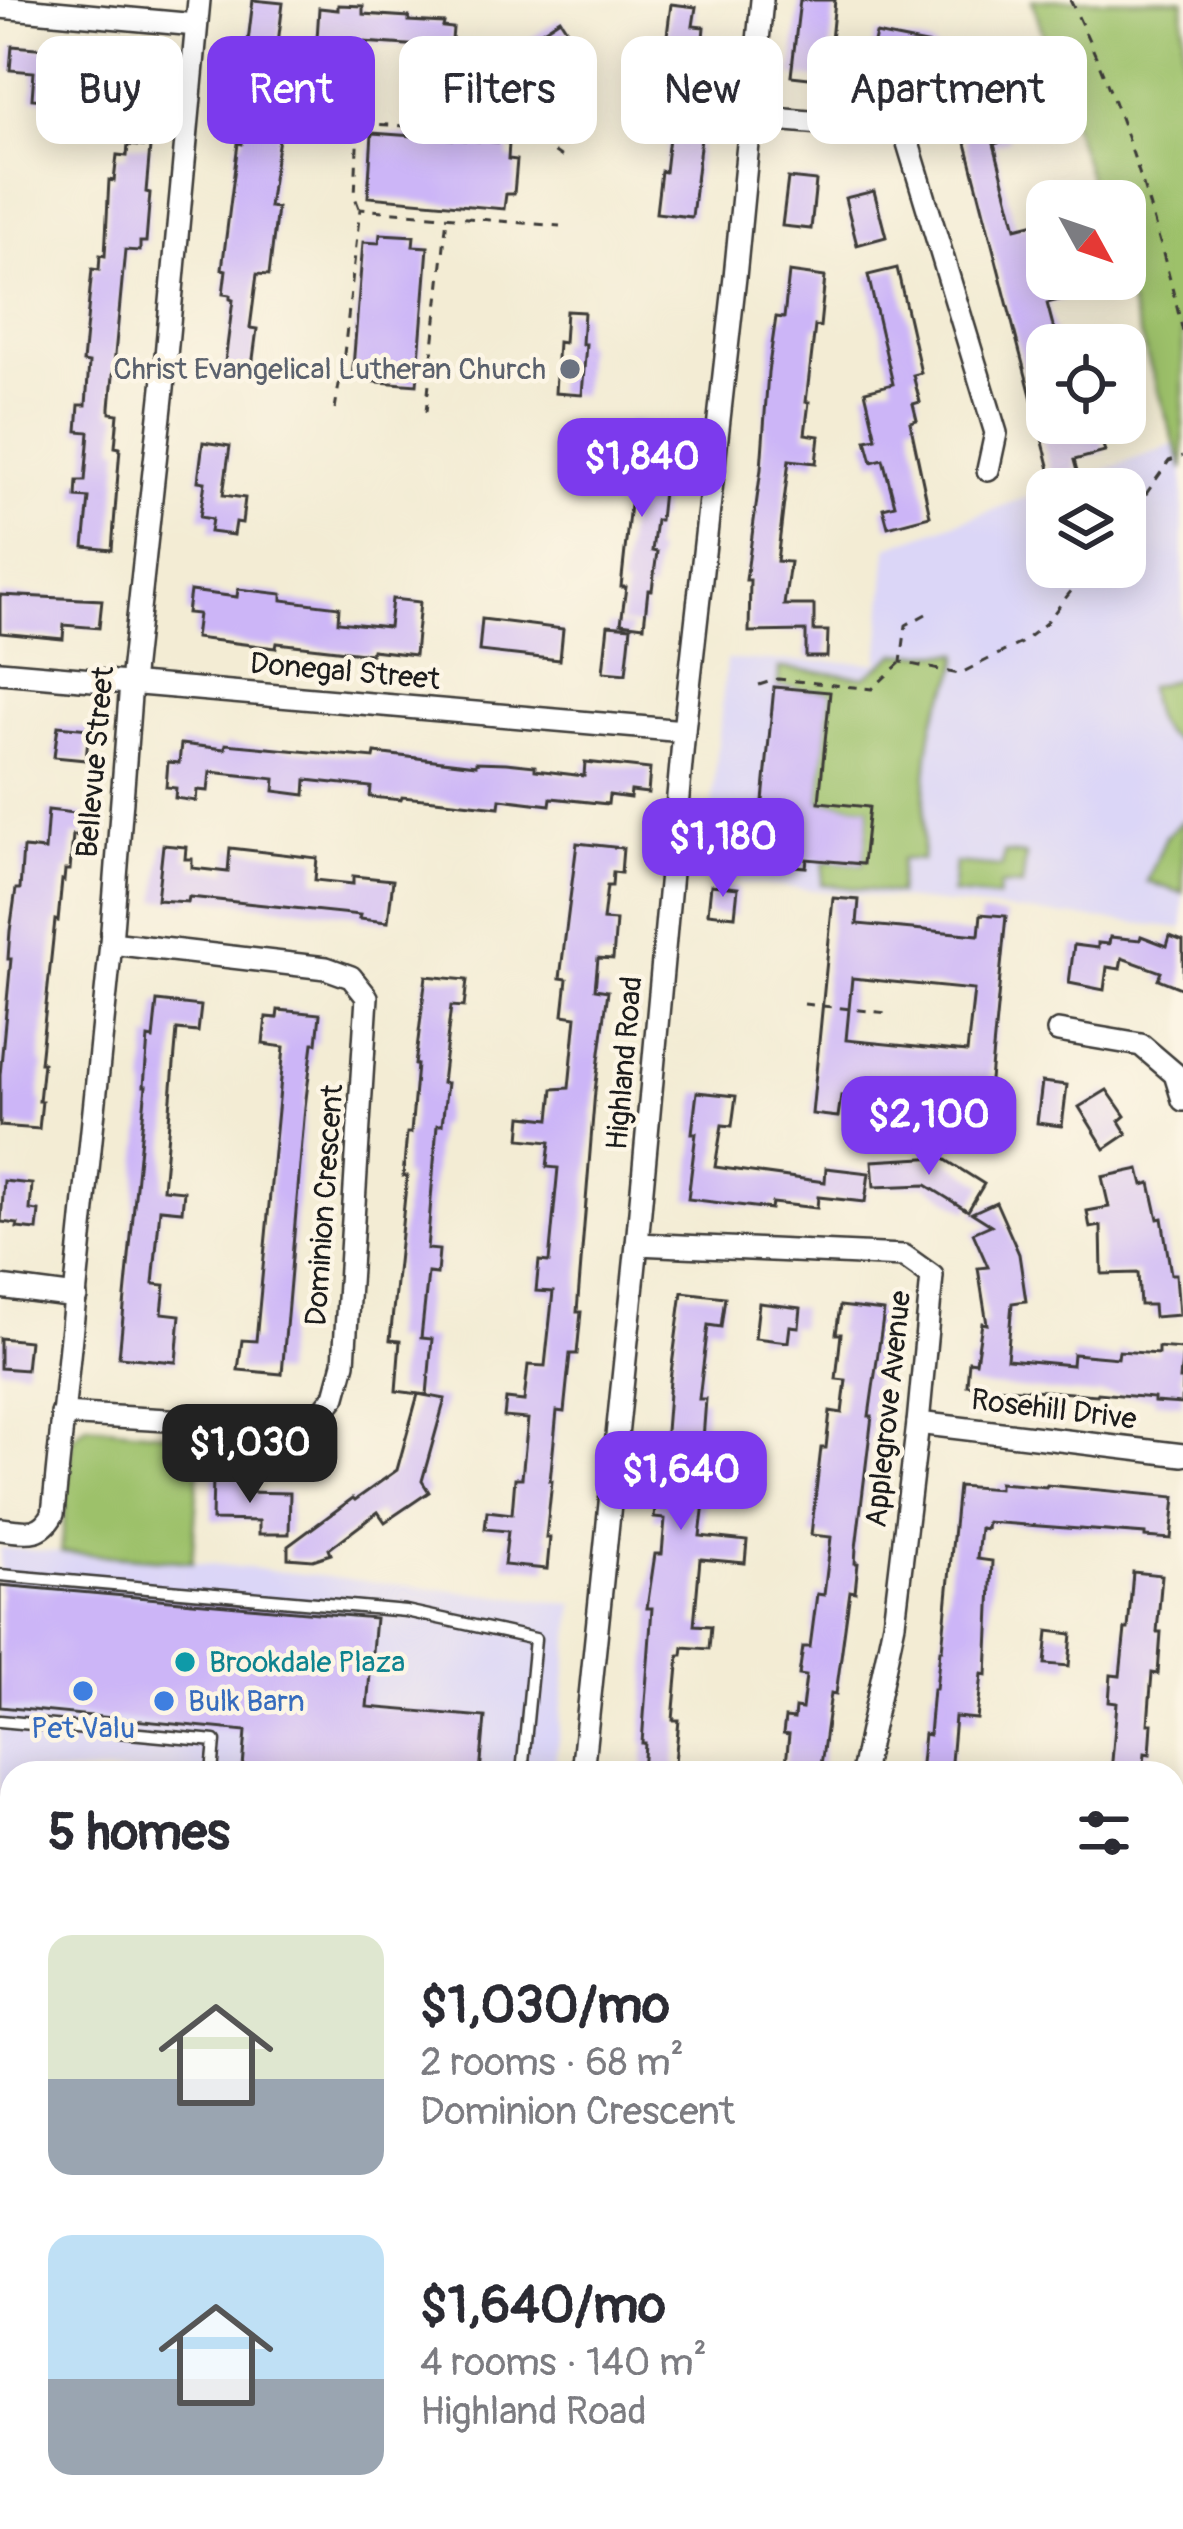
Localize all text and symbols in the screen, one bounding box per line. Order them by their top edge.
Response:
chip: Buy [36,36,183,144]
chip: Rent [207,36,375,144]
chip: Filters [399,36,597,144]
chip: New [621,36,783,144]
chip: Apartment [807,36,1087,144]
north arrow [1026,180,1146,300]
map controls [1026,180,1146,588]
button: locate [1026,324,1146,444]
place label: Christ Evangelical Lutheran Church [113,351,546,388]
marker: Christ Evangelical Lutheran Church [557,356,583,382]
pin: $1,840 [544,418,740,520]
text: $1,840 [584,432,700,481]
button: layers [1026,468,1146,588]
street label: Donegal Street [248,645,442,698]
street label: Bellevue Street [69,664,122,859]
pin: $1,180 [625,798,821,900]
text: $1,180 [669,812,777,861]
street label: Highland Road [598,975,651,1151]
pin: $2,100 [831,1076,1027,1178]
street label: Dominion Crescent [298,1082,351,1327]
text: $2,100 [868,1090,990,1139]
street label: Applegrove Avenue [858,1289,919,1529]
street label: Rosehill Drive [969,1381,1139,1438]
pin: $1,030 [152,1404,348,1506]
text: $1,030 [189,1418,311,1467]
pin: $1,640 [583,1431,779,1533]
text: $1,640 [622,1445,740,1494]
place label: Brookdale Plaza [209,1644,405,1681]
marker: Brookdale Plaza [172,1649,198,1675]
marker: Pet Valu [70,1678,96,1704]
place label: Bulk Barn [188,1683,305,1720]
marker: Bulk Barn [151,1688,177,1714]
place label: Pet Valu [31,1710,135,1747]
icon: filters [1071,1800,1137,1866]
text: 5 homes [48,1801,230,1865]
text: $1,030/mo [420,1974,670,2038]
icon: home [144,1983,288,2127]
text: 2 rooms · 68 m² [420,2038,684,2087]
text: Dominion Crescent [420,2087,735,2136]
text: $1,640/mo [420,2274,666,2338]
icon: home [144,2283,288,2427]
text: 4 rooms · 140 m² [420,2338,707,2387]
text: Highland Road [420,2387,647,2436]

